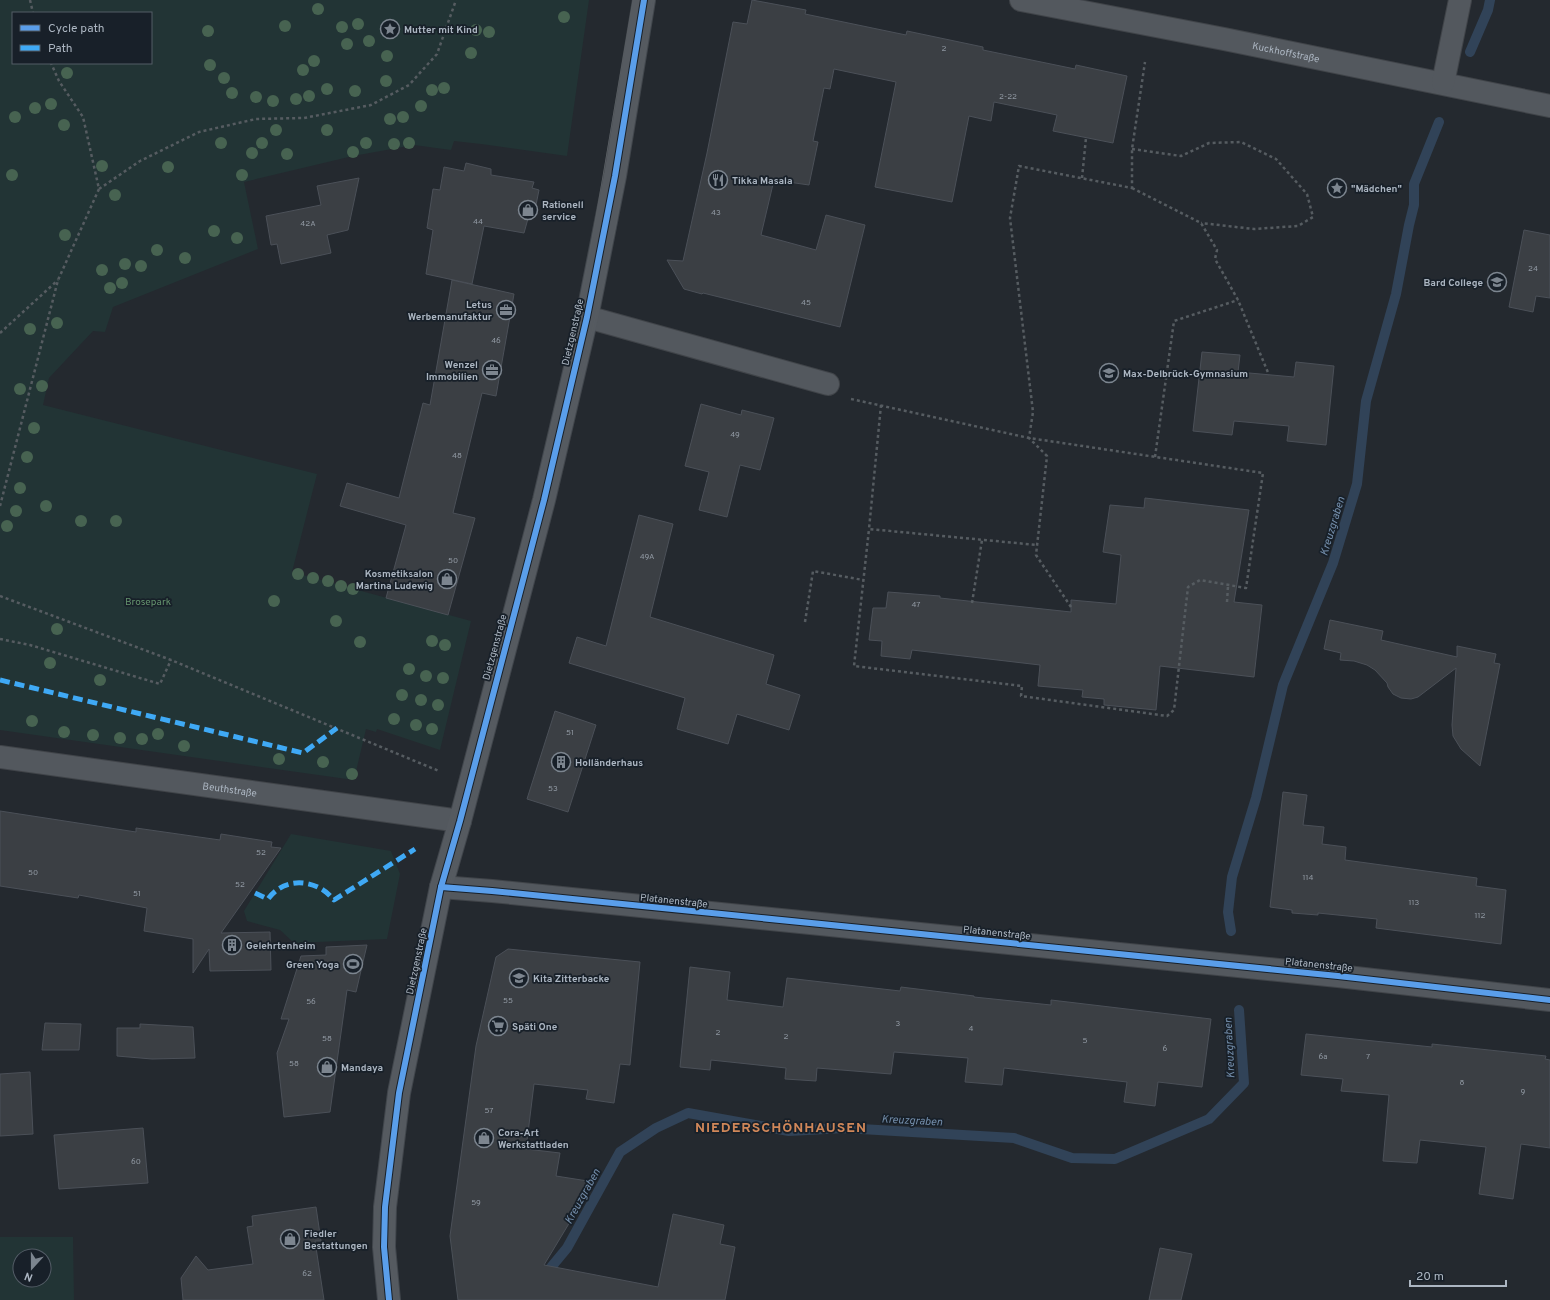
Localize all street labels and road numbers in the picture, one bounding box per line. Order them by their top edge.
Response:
street label: Kuckhoffstraße [1251,40,1321,66]
street label: Dietzgenstraße [560,298,587,367]
street label: Dietzgenstraße [480,613,511,682]
street label: Beuthstraße [202,780,258,801]
street label: Platanenstraße [639,891,708,912]
street label: Platanenstraße [962,923,1031,944]
street label: Dietzgenstraße [404,927,431,996]
street label: Platanenstraße [1284,955,1353,976]

